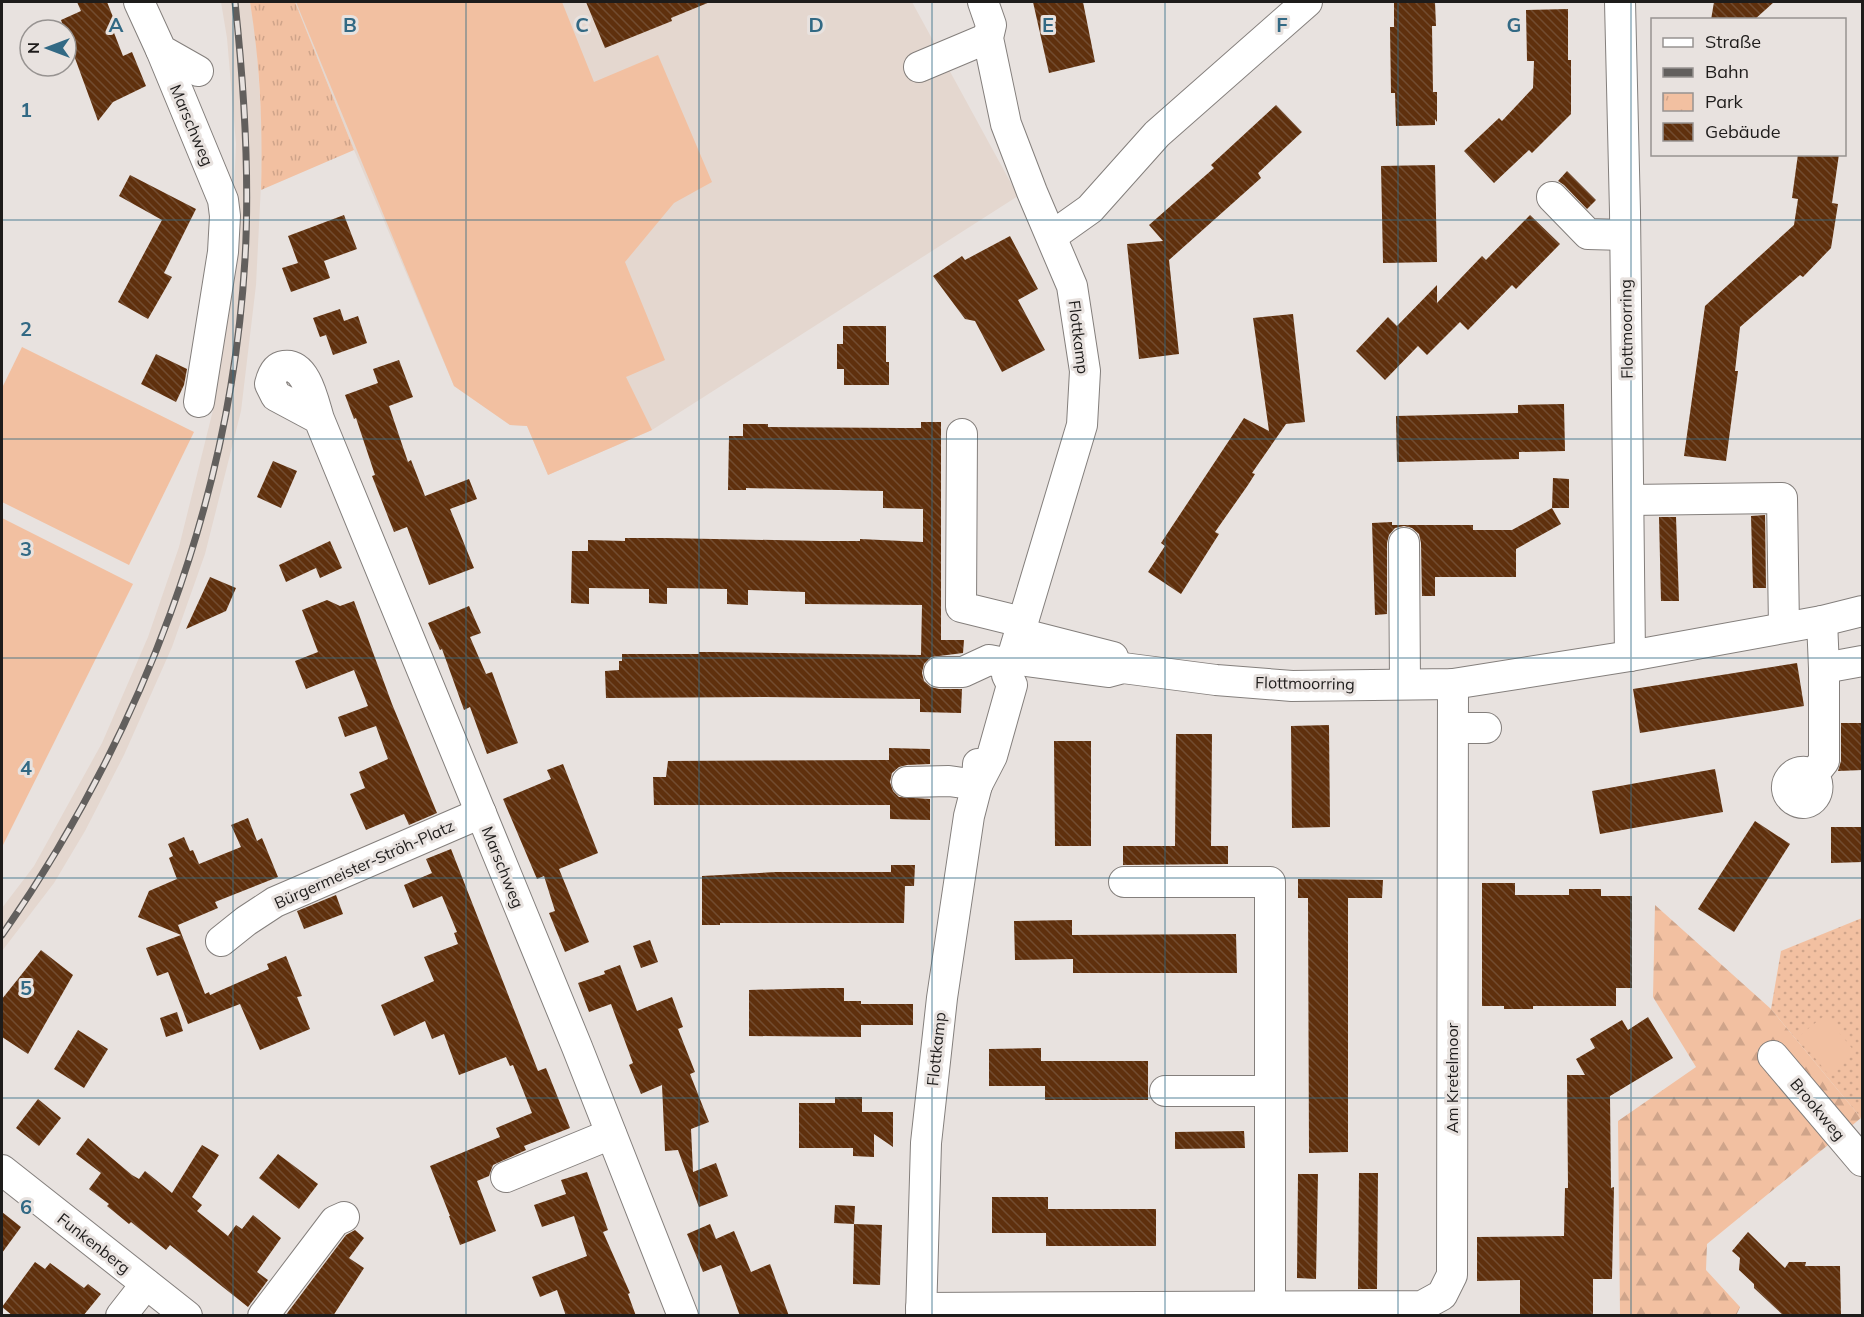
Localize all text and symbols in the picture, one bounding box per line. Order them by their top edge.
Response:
text: A [109,12,124,37]
text: B [343,12,357,37]
text: C [575,12,589,37]
text: D [808,12,824,37]
text: E [1042,12,1054,37]
text: F [1276,12,1288,37]
text: G [1507,12,1521,37]
north arrow [18,18,78,78]
legend [1651,18,1846,156]
text: Straße [1705,30,1761,53]
text: N [23,42,43,54]
text: Bahn [1705,60,1749,83]
street label: Marschweg [166,81,218,169]
text: Park [1705,90,1744,113]
text: 1 [20,97,32,122]
text: Gebäude [1705,120,1781,143]
street label: Flottmoorring [1615,279,1637,379]
street label: Flottkamp [1065,299,1093,375]
text: 2 [20,316,32,341]
text: 3 [20,536,32,561]
street label: Flottmoorring [1255,672,1355,694]
text: 4 [20,755,32,780]
street label: Bürgermeister-Ströh-Platz [271,815,457,913]
street label: Marschweg [478,823,528,911]
text: 5 [20,975,32,1000]
street label: Flottkamp [922,1011,950,1087]
street label: Am Kretelmoor [1442,1022,1462,1133]
street label: Brookweg [1786,1074,1850,1144]
text: 6 [20,1194,32,1219]
street label: Funkenberg [53,1208,135,1278]

